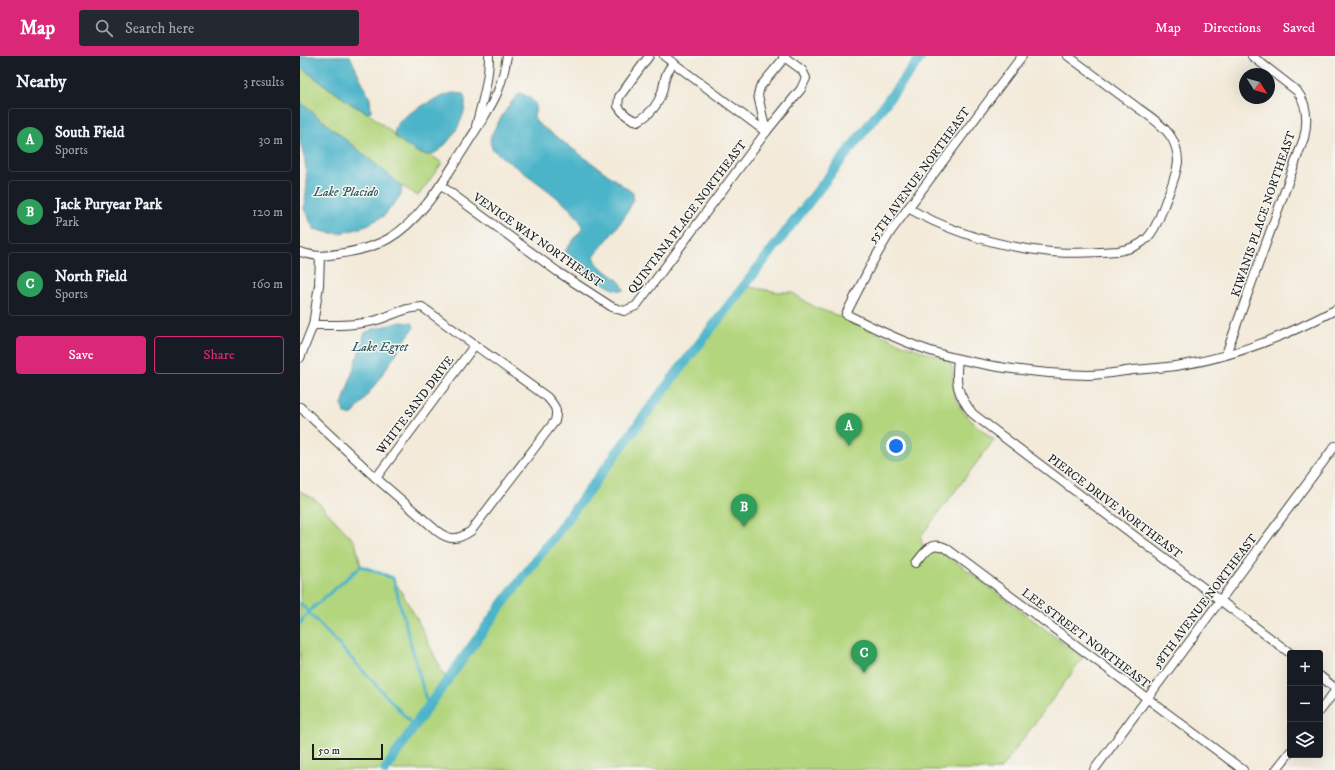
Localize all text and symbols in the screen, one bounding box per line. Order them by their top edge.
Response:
search box [79,10,359,46]
text: Map [20,17,55,40]
icon: search [93,17,115,39]
text: Search here [125,19,194,38]
text: Map [1155,19,1181,37]
text: Directions [1203,19,1261,37]
text: Saved [1283,19,1315,37]
north arrow [1239,68,1275,104]
text: Nearby [16,71,66,93]
text: 3 results [243,74,284,90]
street label: 55TH AVENUE NORTHEAST [865,105,974,246]
text: South Field [55,123,125,142]
street label: KIWANIS PLACE NORTHEAST [1228,129,1299,299]
text: A [26,132,34,148]
text: 30 m [259,132,283,148]
street label: QUINTANA PLACE NORTHEAST [625,138,750,297]
text: Sports [55,142,88,158]
water label: Lake Placido [313,184,379,200]
street label: VENICE WAY NORTHEAST [469,189,605,291]
text: Jack Puryear Park [55,195,162,214]
text: B [26,204,34,220]
text: 120 m [252,204,283,220]
text: Park [55,214,79,230]
text: North Field [55,267,127,286]
text: C [26,276,34,292]
text: 160 m [252,276,283,292]
text: Sports [55,286,88,302]
button: Save [16,336,146,374]
button: Share [154,336,284,374]
water label: Lake Egret [351,339,409,355]
street label: WHITE SAND DRIVE [373,353,458,458]
pin: A [836,413,862,446]
your location [886,436,906,456]
street label: PIERCE DRIVE NORTHEAST [1044,451,1185,562]
pin: B [731,494,757,527]
street label: 58TH AVENUE NORTHEAST [1150,531,1261,671]
street label: LEE STREET NORTHEAST [1018,585,1153,692]
pin: C [851,640,877,673]
map controls [1287,650,1323,758]
button: + [1287,650,1323,686]
button: − [1287,686,1323,722]
button: layers [1287,722,1323,758]
scale bar [312,742,383,761]
text: 50 m [318,744,340,758]

